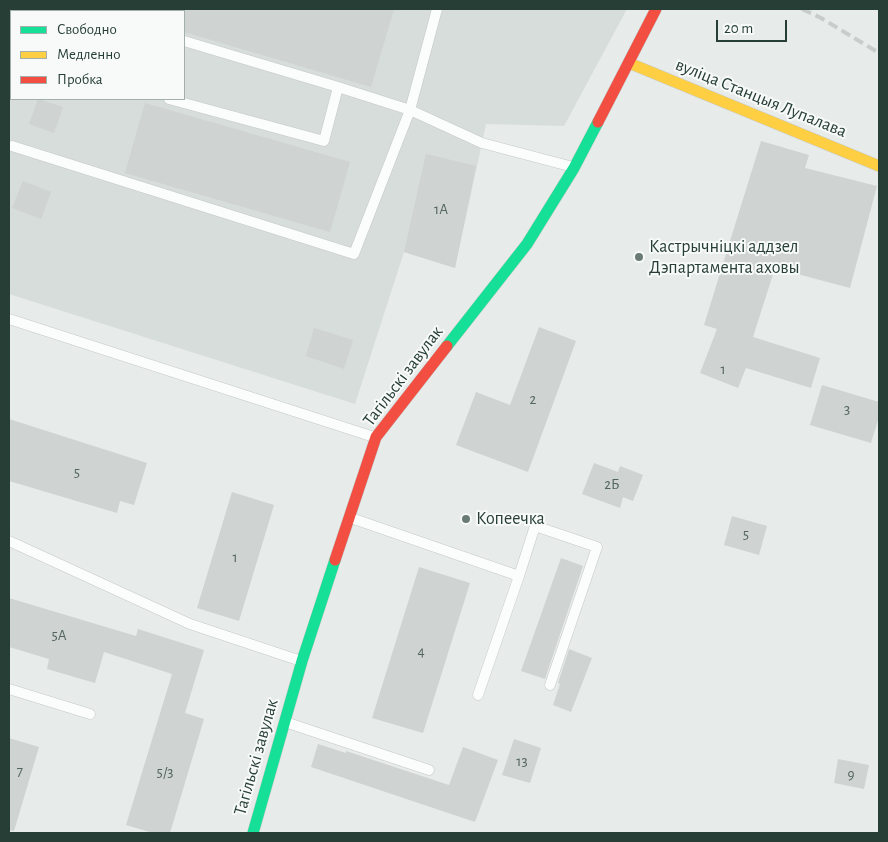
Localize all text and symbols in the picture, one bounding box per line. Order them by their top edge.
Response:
legend [10,10,185,100]
scale bar [718,10,789,42]
text: 20 m [724,21,753,36]
text: Свободно [57,22,117,37]
text: Медленно [57,47,121,62]
street label: вуліца Станцыя Лупалава [672,54,850,142]
text: Пробка [57,72,103,87]
house number: 1А [434,200,448,218]
place label: Кастрычніцкі аддзел Дэпартамента аховы [649,236,800,278]
marker: Кастрычніцкі аддзел Дэпартамента аховы [633,251,645,263]
street label: Тагільскі завулак [358,322,448,430]
house number: 1 [720,360,726,378]
house number: 2 [530,390,536,408]
house number: 3 [844,400,850,418]
house number: 5 [74,463,80,481]
house number: 2Б [604,475,620,493]
place label: Копеечка [476,508,545,530]
marker: Копеечка [460,513,472,525]
house number: 5 [743,525,749,543]
house number: 1 [232,548,238,566]
house number: 5А [51,626,67,644]
house number: 4 [417,642,425,660]
street label: Тагільскі завулак [229,696,283,818]
house number: 13 [516,752,528,770]
house number: 7 [17,762,23,780]
house number: 5/3 [157,763,173,781]
house number: 9 [847,765,855,783]

